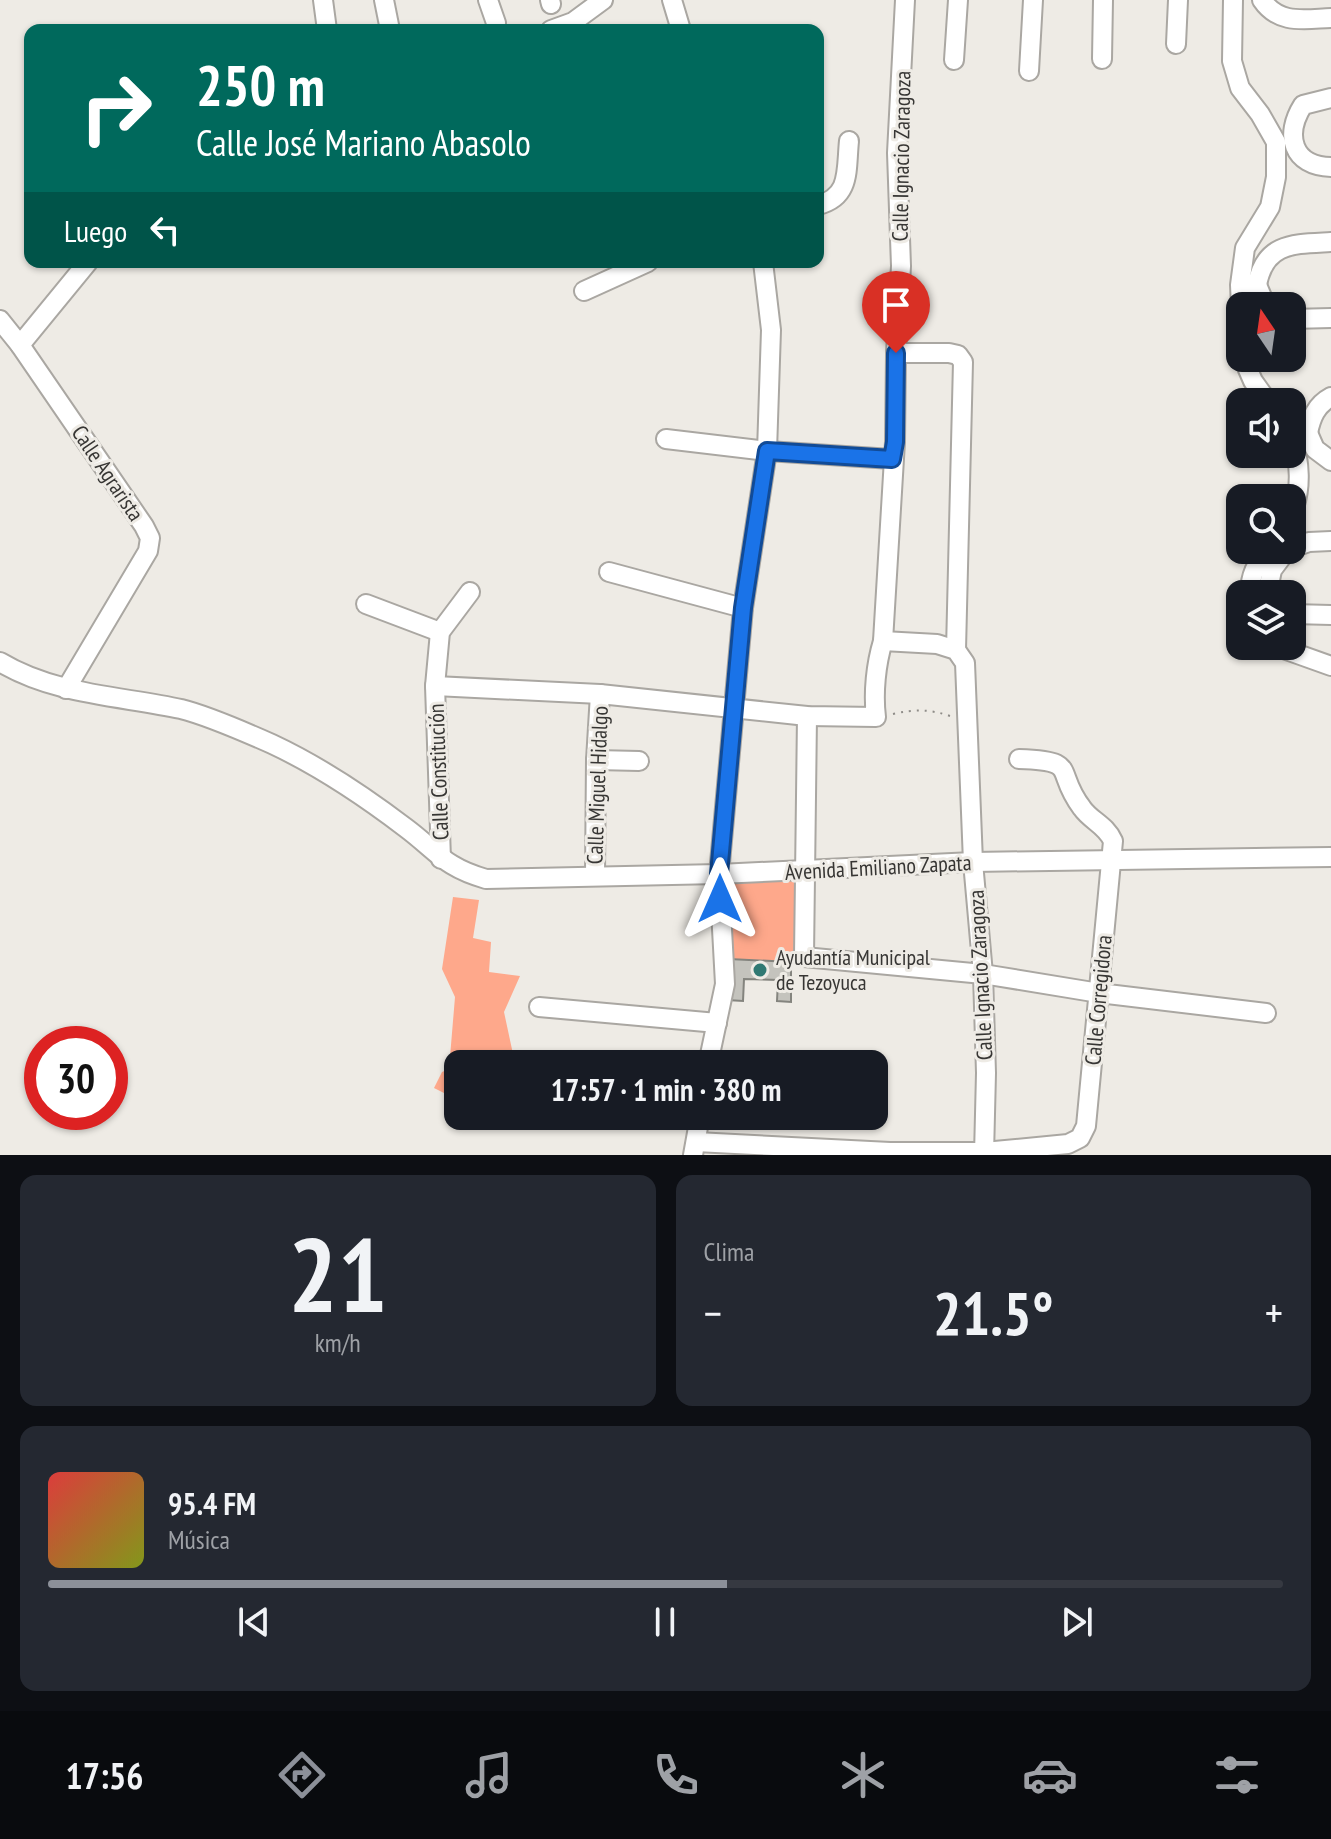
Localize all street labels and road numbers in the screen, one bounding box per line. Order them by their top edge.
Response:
street label: Calle Ignacio Zaragoza [886,71,916,241]
street label: Calle Agrarista [66,420,150,526]
street label: Calle Constitución [422,703,454,841]
street label: Calle Miguel Hidalgo [580,705,614,865]
street label: Avenida Emiliano Zapata [784,848,972,886]
street label: Calle Ignacio Zaragoza [962,889,998,1061]
street label: Calle Corregidora [1078,934,1118,1066]

